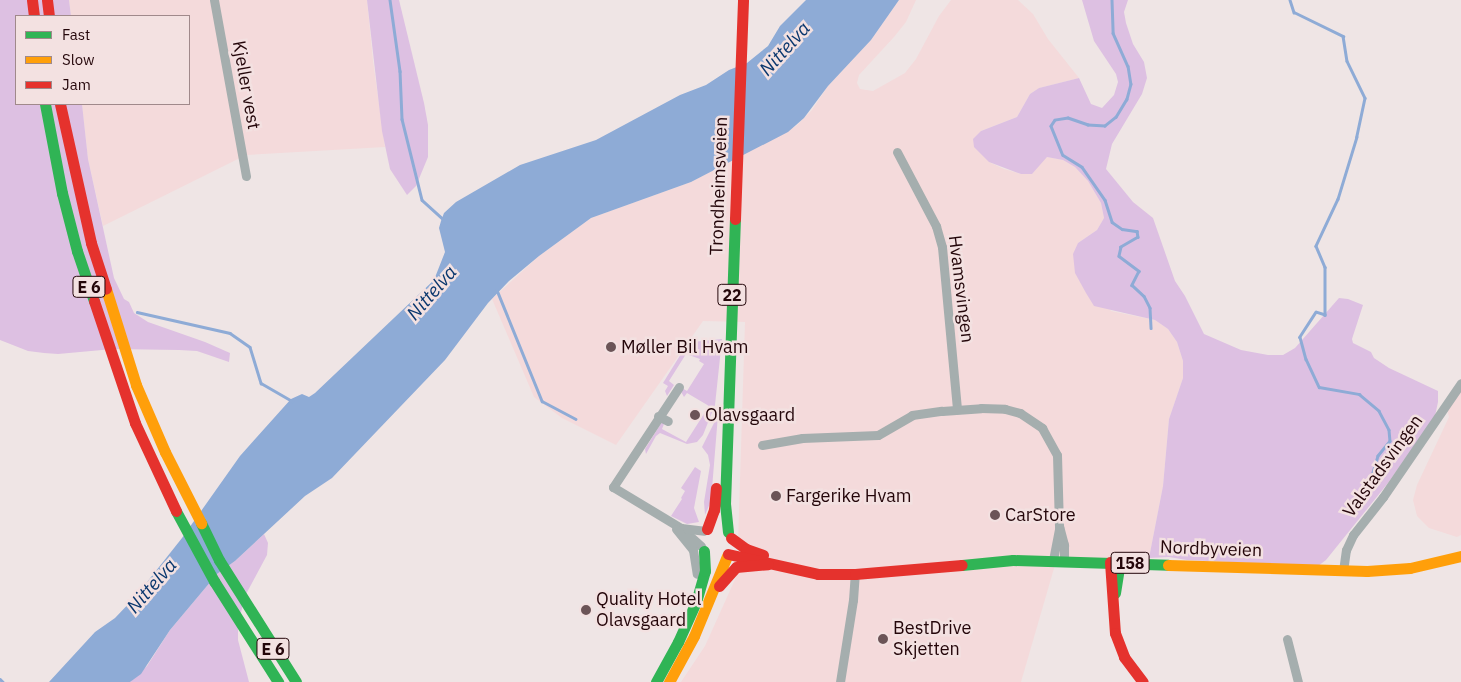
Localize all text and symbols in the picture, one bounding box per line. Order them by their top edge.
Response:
legend [15,15,190,105]
water label: Nittelva [755,17,815,81]
text: Fast [62,25,90,44]
street label: Kjeller vest [228,39,264,131]
text: Slow [62,50,95,69]
text: Jam [62,75,91,94]
street label: Trondheimsveien [706,116,732,256]
street label: Hvamsvingen [944,234,978,344]
water label: Nittelva [402,261,462,325]
road number: E 6 [72,274,106,300]
road number: 22 [717,282,747,308]
place label: Møller Bil Hvam [621,336,748,358]
marker: Møller Bil Hvam [605,341,617,353]
place label: Olavsgaard [705,404,795,426]
marker: Olavsgaard [689,409,701,421]
street label: Valstadsvingen [1339,410,1427,522]
place label: Fargerike Hvam [786,485,912,507]
marker: Fargerike Hvam [770,490,782,502]
place label: CarStore [1005,504,1076,526]
marker: CarStore [989,509,1001,521]
street label: Nordbyveien [1160,536,1262,562]
road number: 158 [1110,550,1150,576]
water label: Nittelva [122,554,182,618]
place label: Quality Hotel Olavsgaard [596,589,701,632]
marker: Quality Hotel Olavsgaard [580,604,592,616]
place label: BestDrive Skjetten [893,618,971,660]
marker: BestDrive Skjetten [877,633,889,645]
road number: E 6 [256,636,290,662]

